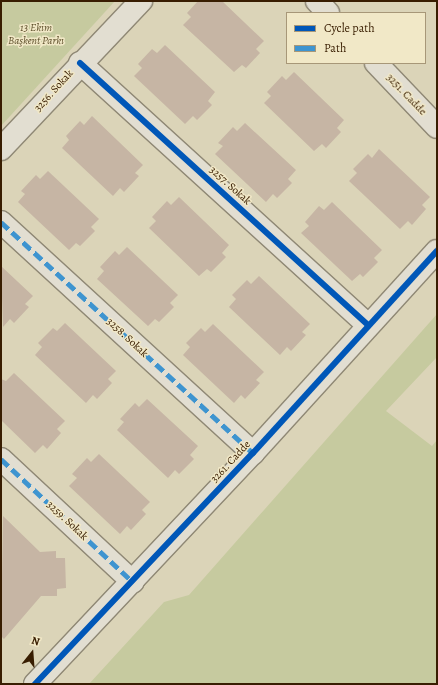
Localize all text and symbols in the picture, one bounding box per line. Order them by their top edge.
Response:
legend [286,12,426,64]
text: Cycle path [324,20,375,36]
park label: 13 Ekim Başkent Parkı [8,22,64,48]
text: Path [324,40,346,56]
street label: 3256. Sokak [32,67,76,115]
street label: 3251. Cadde [383,72,429,118]
street label: 3257. Sokak [206,164,254,208]
street label: 3258. Sokak [103,315,151,361]
street label: 3261. Cadde [208,438,254,486]
street label: 3259. Sokak [43,498,91,544]
north arrow [12,633,52,673]
text: N [30,633,42,649]

